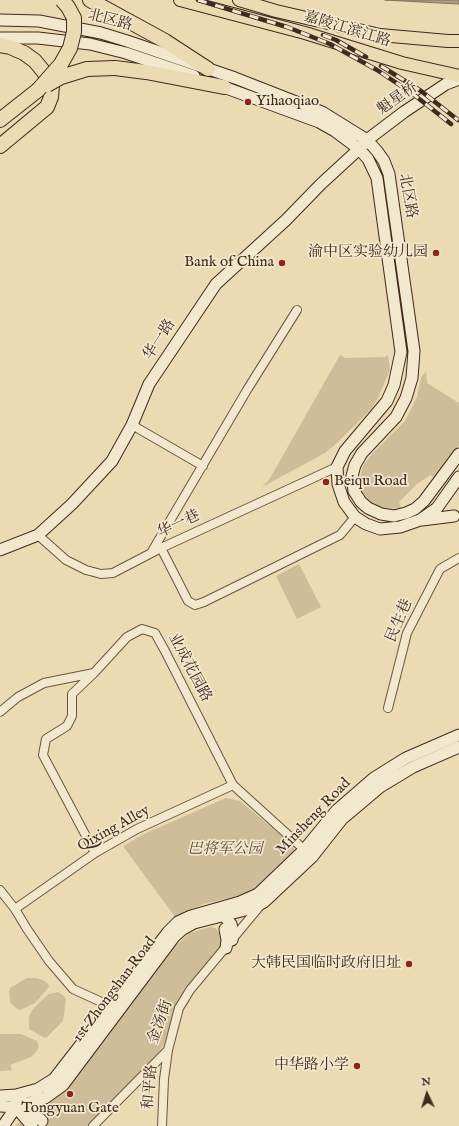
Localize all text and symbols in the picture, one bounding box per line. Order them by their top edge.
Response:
street label: 北区路 [86,6,134,36]
street label: 嘉陵江滨江路 [301,8,393,52]
street label: 魁星桥 [374,79,422,119]
place label: Yihaoqiao [256,93,319,111]
marker: Yihaoqiao [243,97,253,107]
street label: 北区路 [394,172,420,220]
place label: 渝中区实验幼儿园 [308,244,428,262]
marker: 渝中区实验幼儿园 [431,248,441,258]
place label: Bank of China [184,254,274,272]
marker: Bank of China [277,258,287,268]
street label: 华一路 [140,316,180,364]
place label: Beiqu Road [334,473,407,491]
marker: Beiqu Road [321,477,331,487]
street label: 华一巷 [155,507,203,543]
street label: 民生巷 [383,597,417,645]
street label: 业成花园路 [163,631,215,705]
street label: Minsheng Road [273,775,355,859]
street label: Qixing Alley [75,802,153,856]
park label: 巴将军公园 [188,841,262,859]
street label: 1st Zhongshan Road [70,934,160,1046]
place label: 大韩民国临时政府旧址 [251,955,401,973]
marker: 大韩民国临时政府旧址 [404,959,414,969]
street label: 金汤街 [145,998,177,1046]
place label: 中华路小学 [274,1057,349,1075]
marker: 中华路小学 [352,1061,362,1071]
street label: 和平路 [140,1064,162,1110]
north arrow [407,1074,447,1114]
text: N [421,1075,431,1089]
marker: Tongyuan Gate [65,1089,75,1099]
place label: Tongyuan Gate [21,1100,119,1118]

